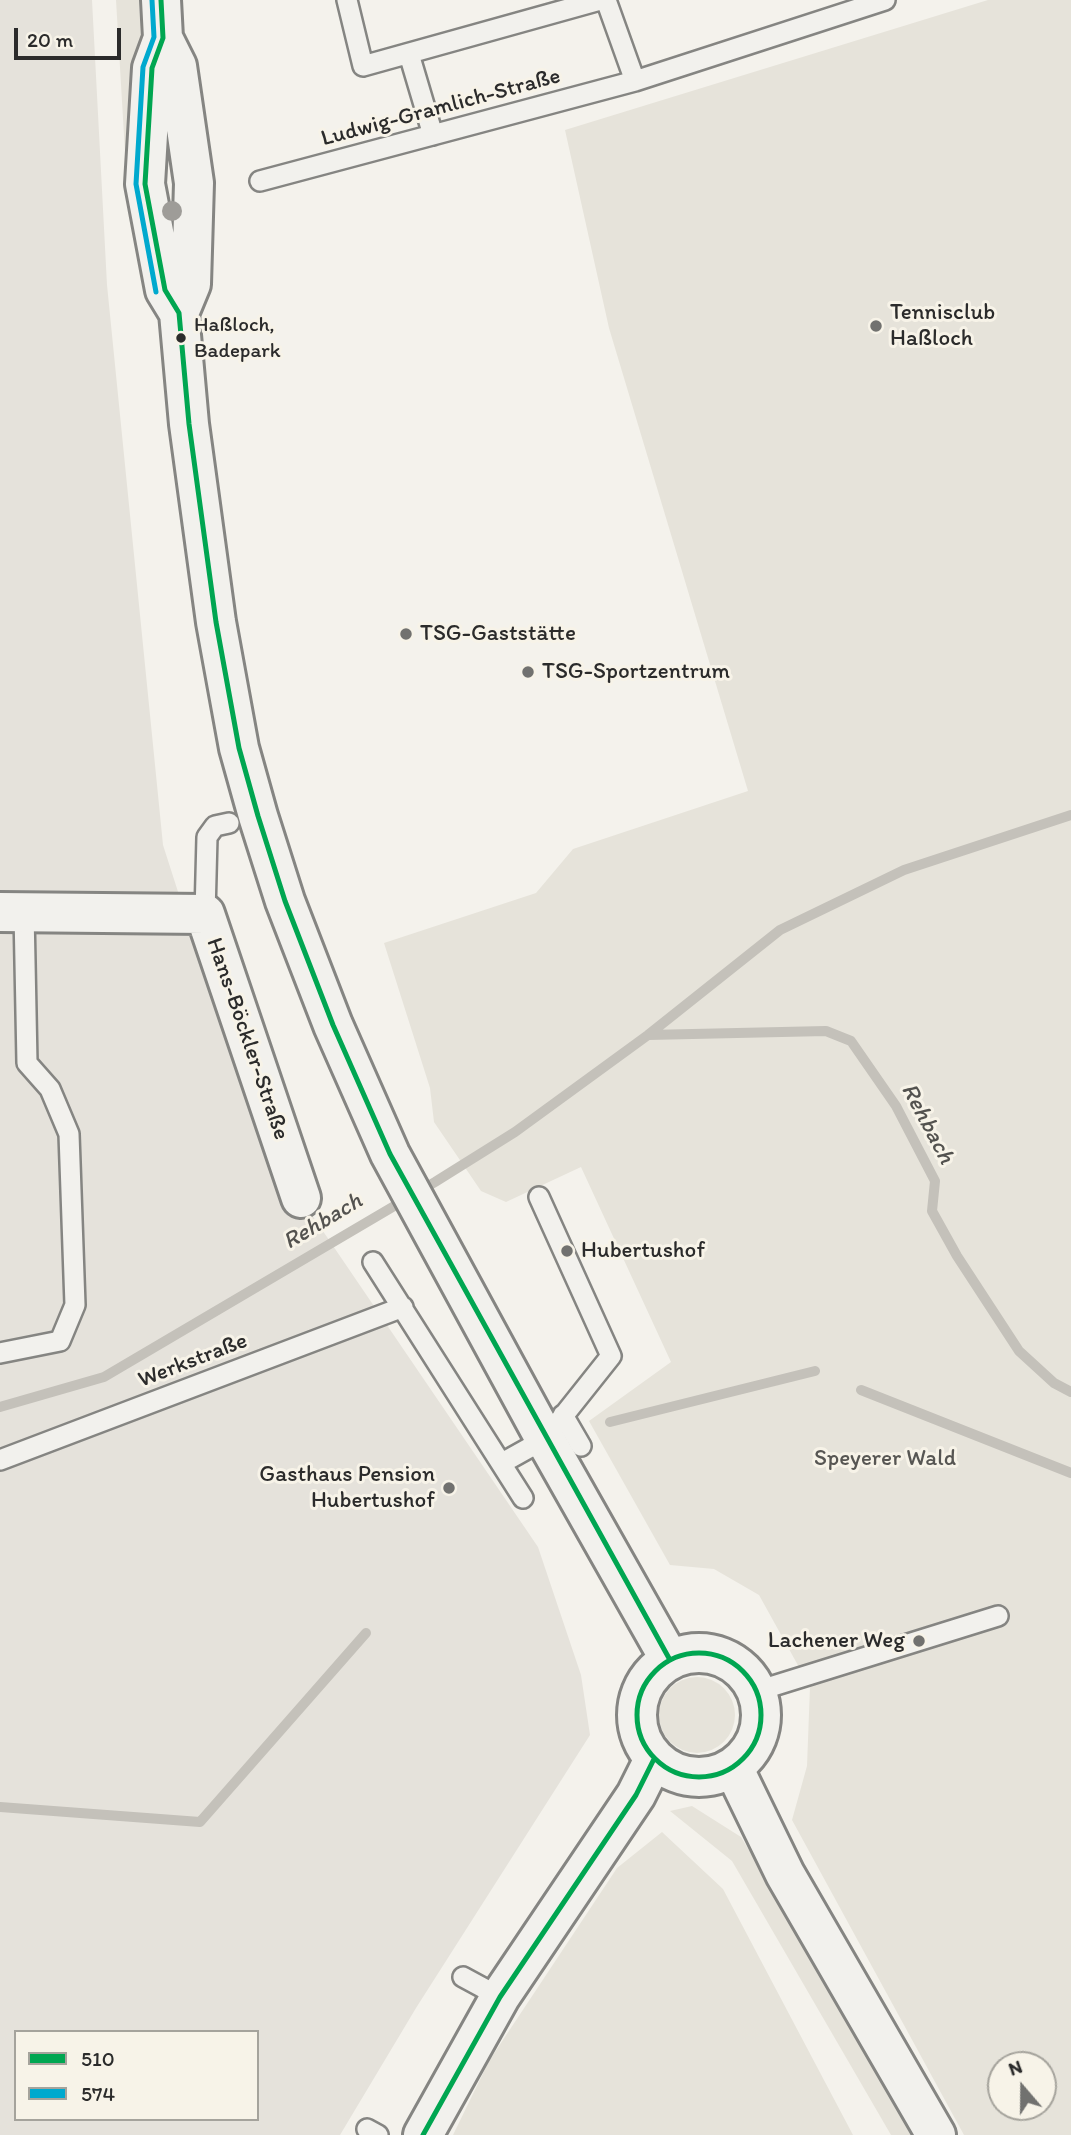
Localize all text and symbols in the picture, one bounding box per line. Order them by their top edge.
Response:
scale bar [18,14,124,58]
text: 20 m [27,27,73,52]
street label: Ludwig-Gramlich-Straße [318,63,564,153]
place label: Tennisclub Haßloch [890,299,995,353]
place label: Haßloch, Badepark [194,313,281,363]
marker: Tennisclub Haßloch [868,318,884,334]
marker: Haßloch, Badepark [174,331,188,345]
place label: TSG-Gaststätte [420,620,576,648]
marker: TSG-Gaststätte [398,626,414,642]
place label: TSG-Sportzentrum [542,658,730,686]
marker: TSG-Sportzentrum [520,664,536,680]
street label: Hans-Böckler-Straße [199,934,295,1144]
water label: Rehbach [894,1079,960,1169]
water label: Rehbach [278,1187,368,1257]
place label: Hubertushof [581,1237,705,1265]
marker: Hubertushof [559,1243,575,1259]
street label: Werkstraße [134,1328,252,1394]
park label: Speyerer Wald [814,1445,956,1473]
place label: Gasthaus Pension Hubertushof [259,1461,435,1515]
marker: Gasthaus Pension Hubertushof [441,1480,457,1496]
place label: Lachener Weg [768,1627,905,1655]
marker: Lachener Weg [911,1633,927,1649]
legend [14,2030,259,2121]
text: 510 [81,2046,115,2071]
north arrow [987,2051,1057,2121]
text: N [1005,2055,1025,2081]
text: 574 [81,2081,115,2106]

